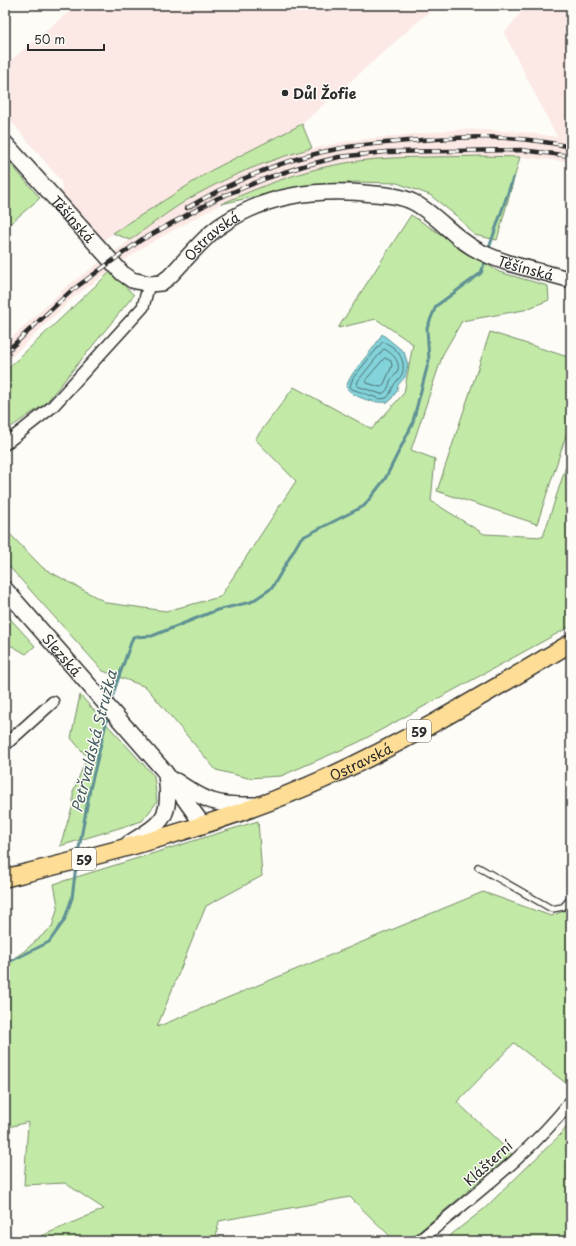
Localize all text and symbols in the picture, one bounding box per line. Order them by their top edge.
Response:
scale bar [28,26,104,52]
text: 50 m [34,30,65,48]
place label: Důl Žofie [293,83,357,104]
marker: Důl Žofie [280,88,290,98]
street label: Těšínská [46,191,100,247]
street label: Ostravská [179,206,243,265]
street label: Těšínská [495,250,556,285]
street label: Slezská [38,628,87,681]
water label: Petřvaldská Stružka [64,667,122,814]
road number: 59 [407,720,431,742]
street label: Ostravská [326,737,396,786]
road number: 59 [72,848,96,870]
street label: Klášterní [459,1135,517,1191]

